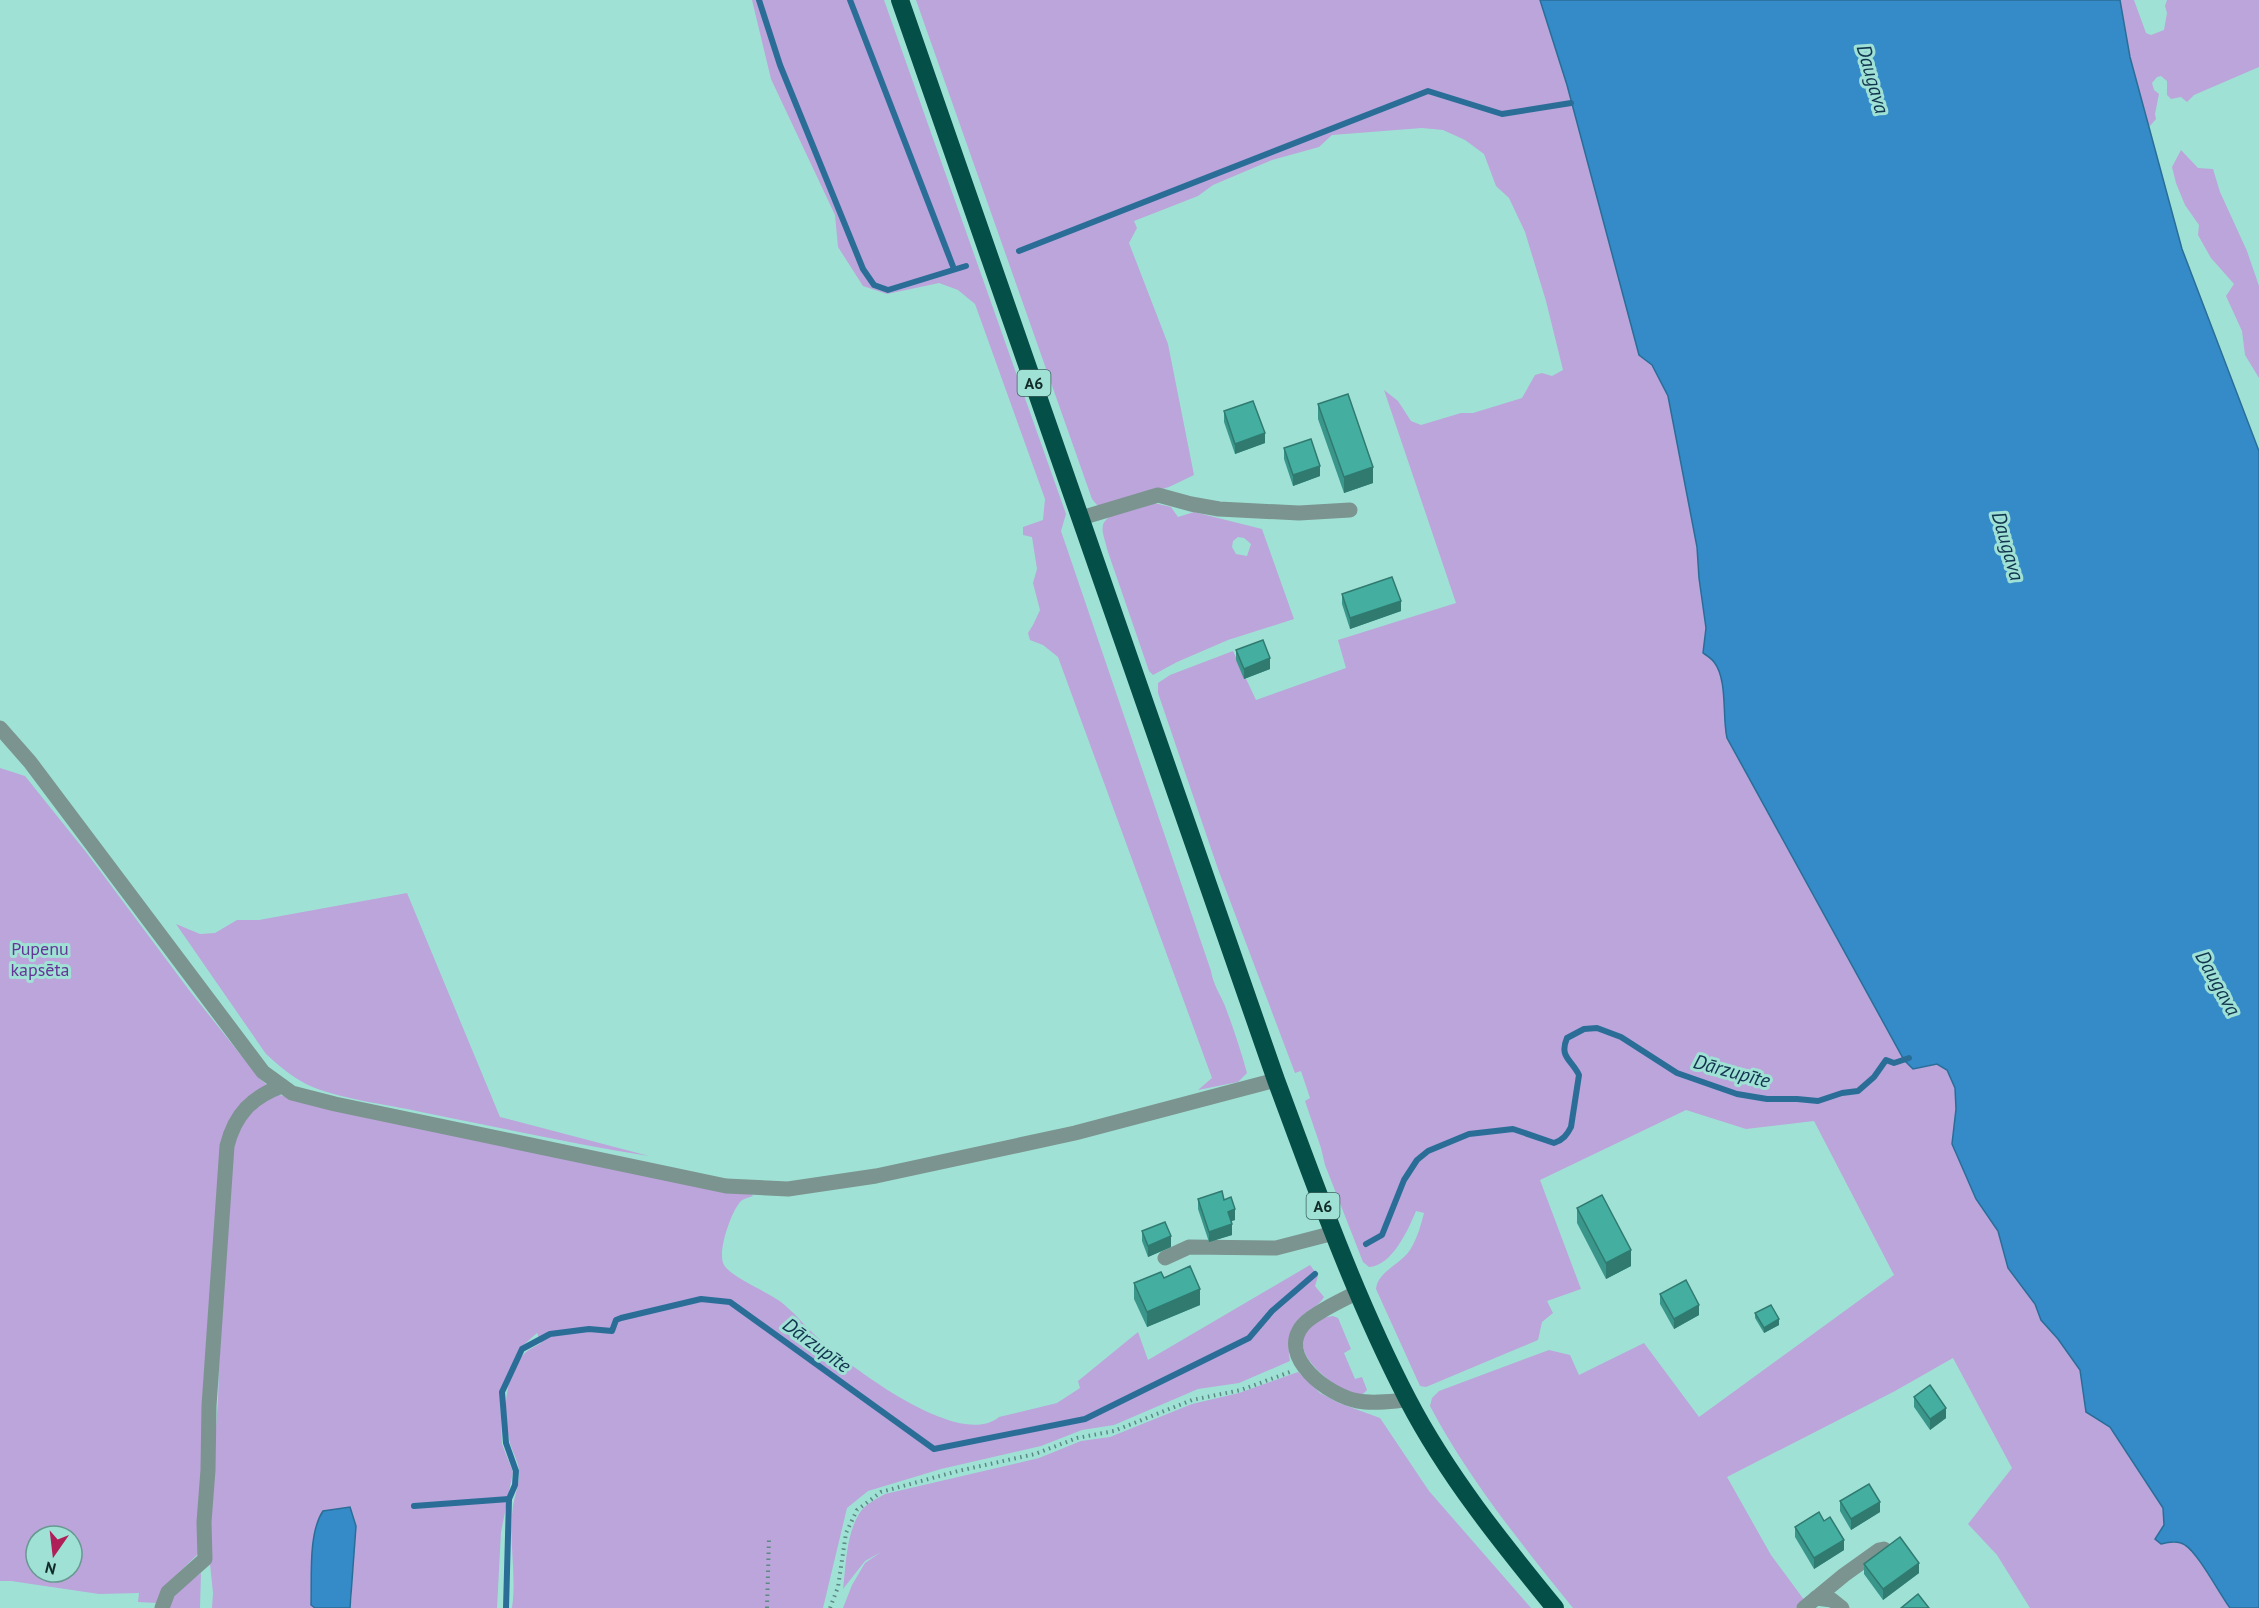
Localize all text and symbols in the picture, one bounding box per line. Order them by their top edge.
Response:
water label: Daugava [1851,42,1895,117]
road number: A6 [1018,370,1050,396]
water label: Daugava [1986,509,2030,584]
park label: Pupenu kapsēta [10,937,70,981]
water label: Daugava [2190,946,2247,1020]
water label: Dārzupīte [1691,1048,1774,1094]
road number: A6 [1306,1193,1340,1219]
water label: Dārzupīte [778,1311,857,1379]
north arrow [24,1524,84,1584]
text: N [43,1558,58,1580]

